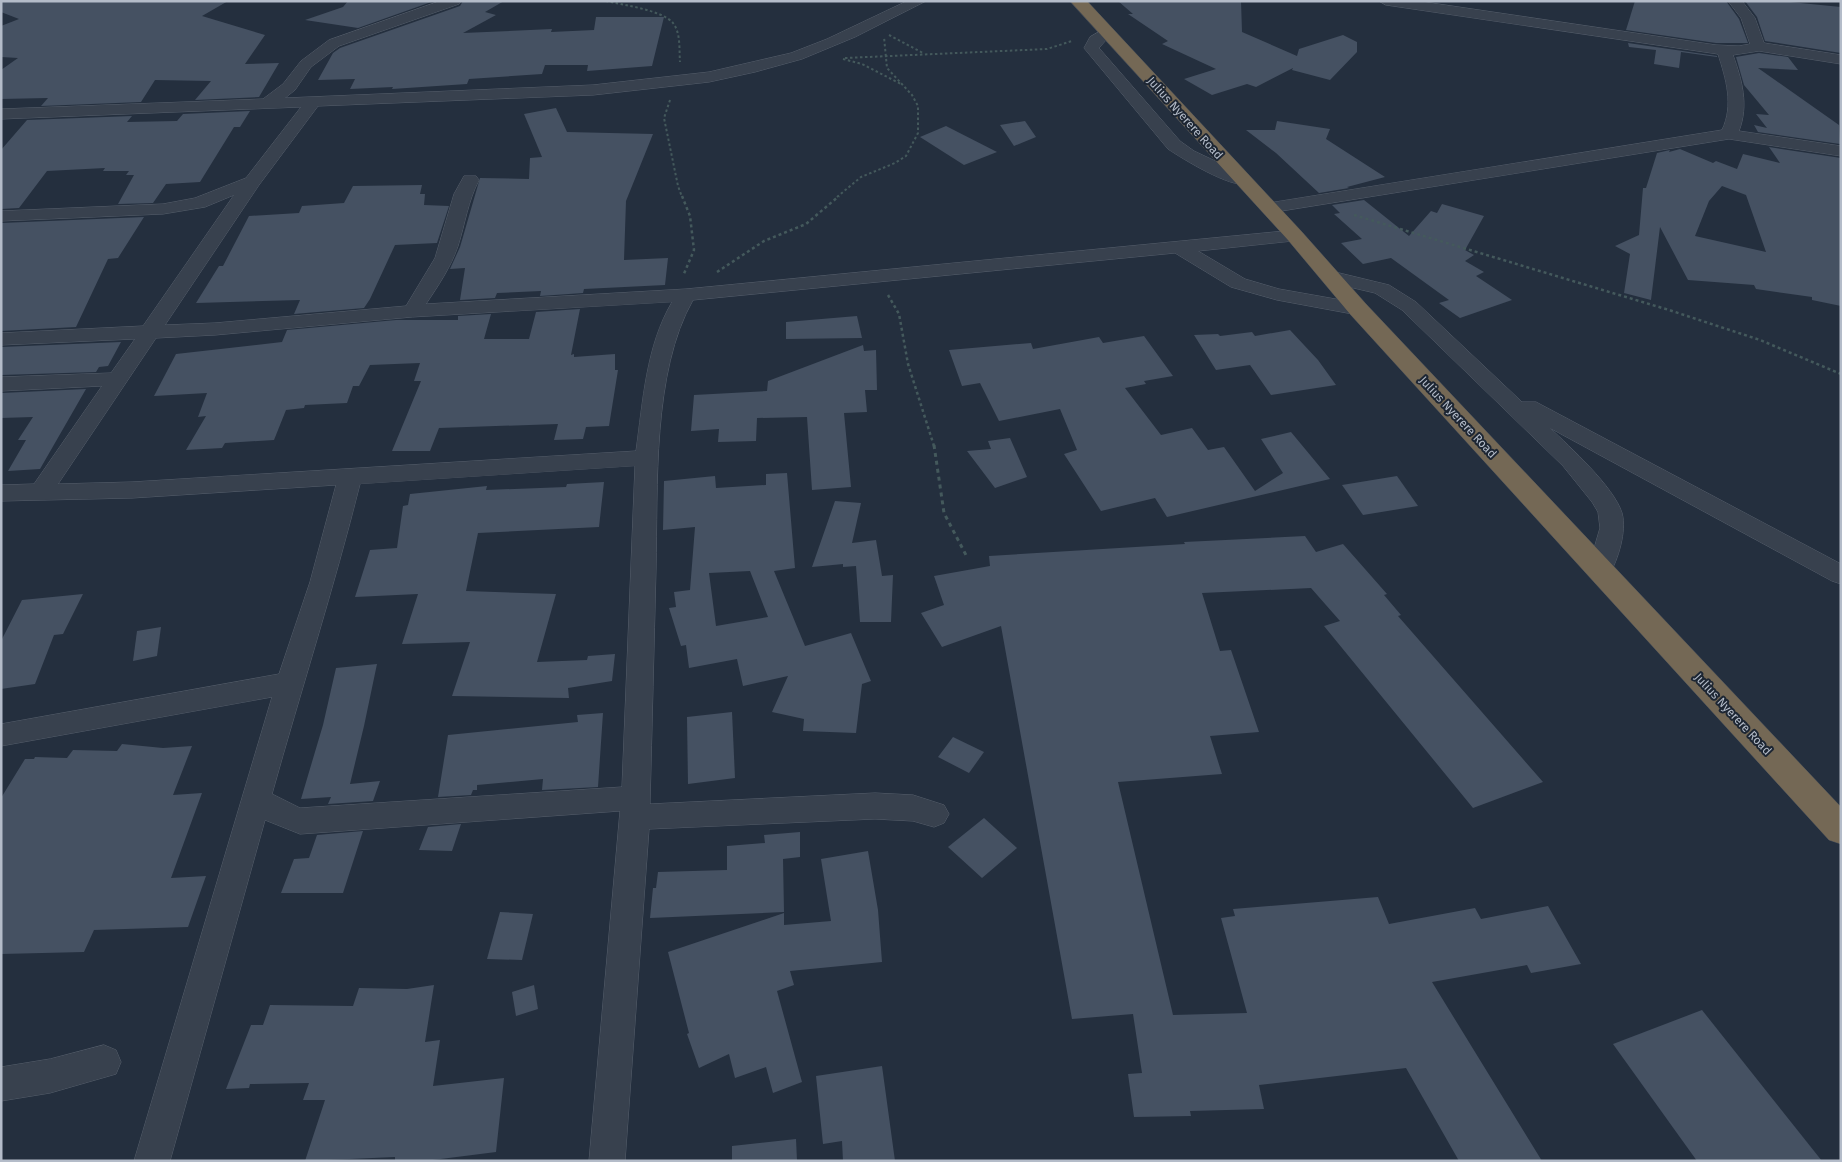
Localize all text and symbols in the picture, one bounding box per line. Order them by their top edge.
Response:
street label: Julius Nyerere Road [1144,74,1226,162]
street label: Julius Nyerere Road [1417,373,1499,461]
street label: Julius Nyerere Road [1692,670,1774,758]

